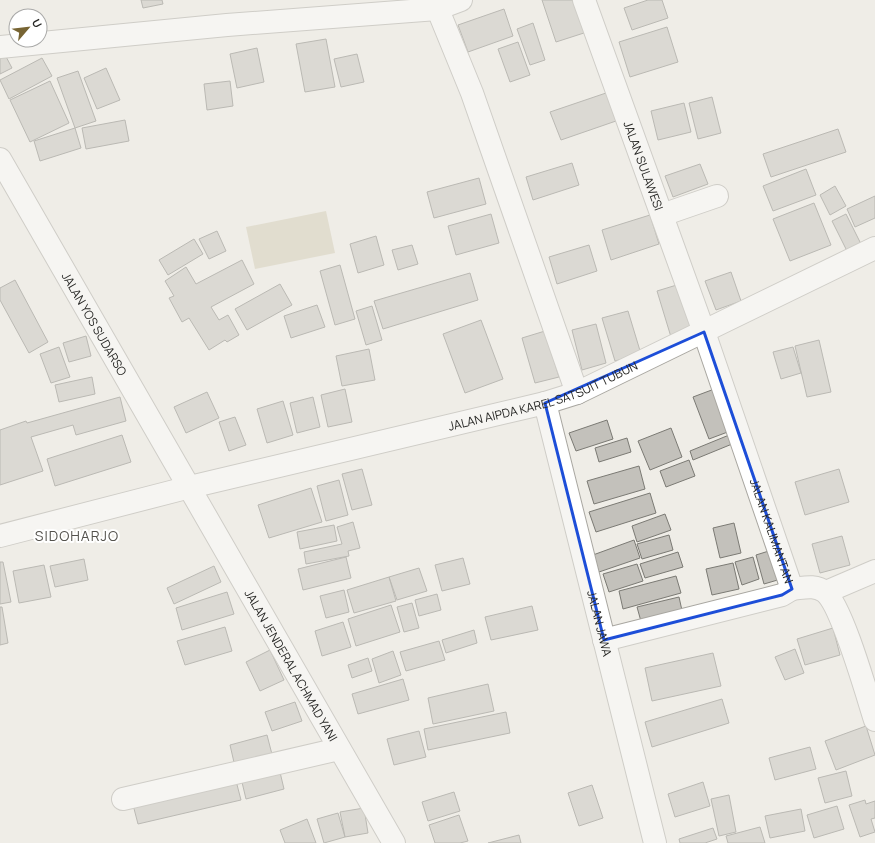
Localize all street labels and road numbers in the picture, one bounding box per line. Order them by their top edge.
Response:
street label: JALAN SULAWESI [620,118,668,213]
street label: JALAN YOS SUDARSO [58,269,132,379]
street label: JALAN AIPDA KAREL SATSUIT TUBUN [446,356,640,434]
street label: JALAN KALIMANTAN [746,476,798,585]
street label: JALAN JENDERAL ACHMAD YANI [241,586,342,744]
street label: JALAN JAWA [584,588,617,658]

